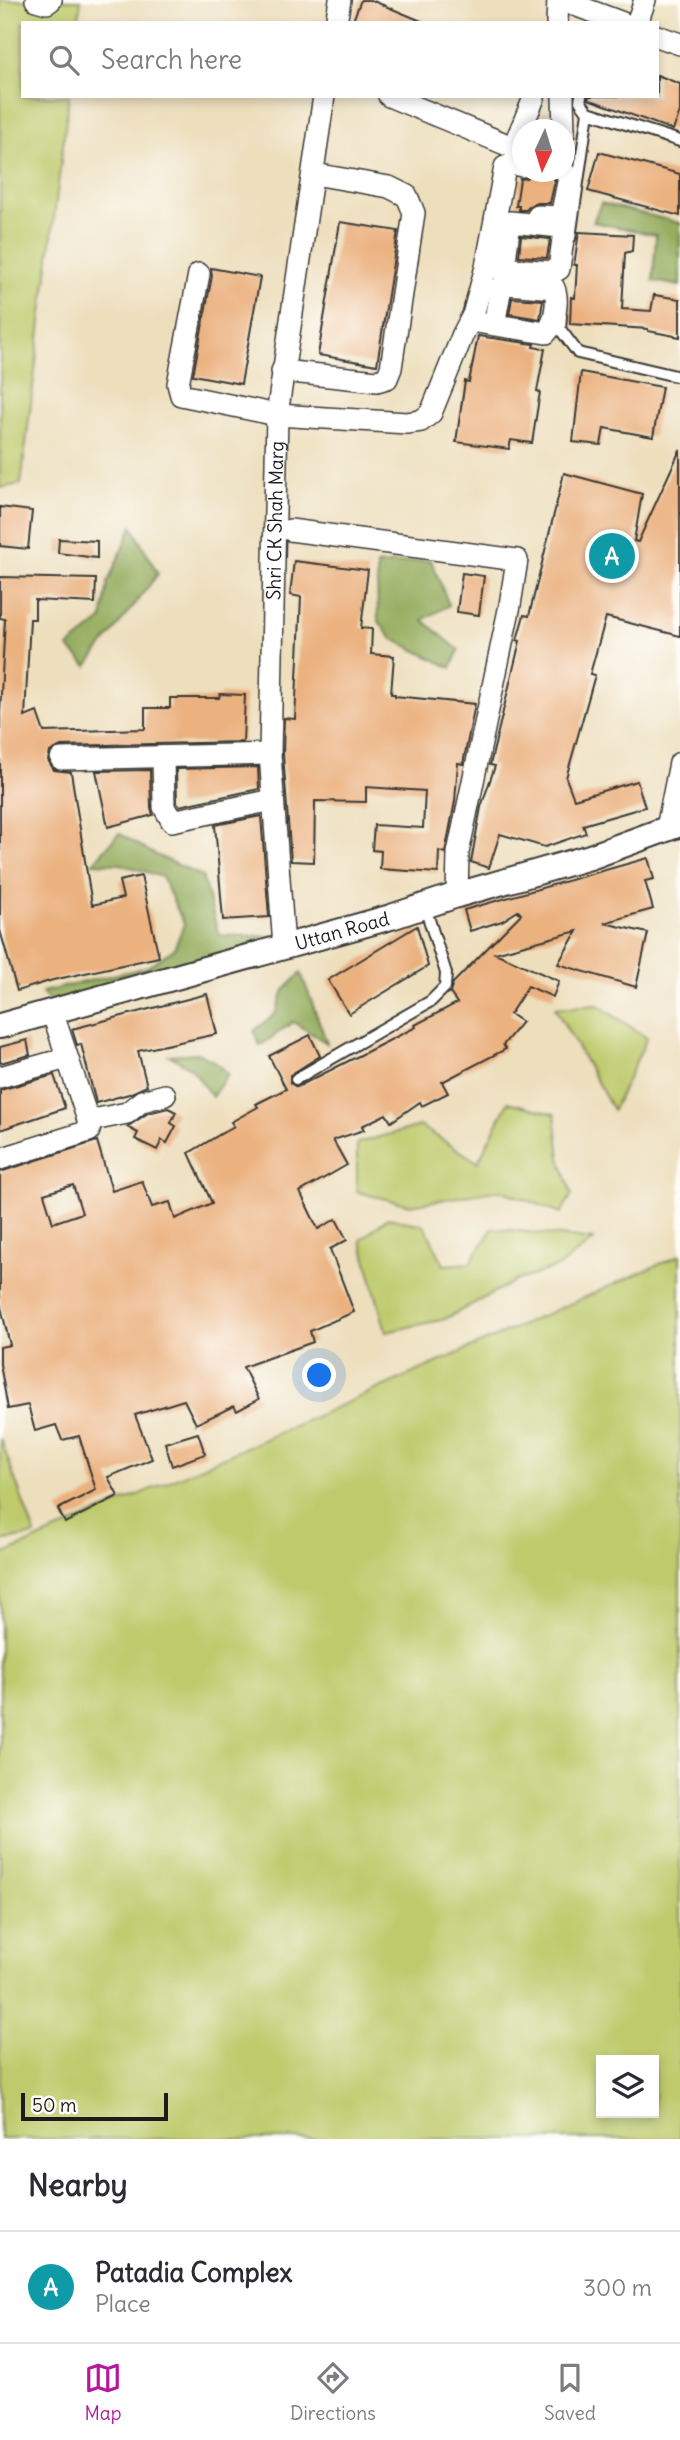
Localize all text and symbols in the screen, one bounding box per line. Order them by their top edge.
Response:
search box [21,21,659,98]
icon: search [45,41,83,79]
text: Search here [101,43,242,76]
north arrow [512,119,575,182]
street label: Shri CK Shah Marg [261,441,288,600]
pin: A [589,530,635,582]
street label: Uttan Road [292,906,392,955]
your location [302,1358,336,1392]
map controls [596,2055,659,2118]
button: layers [596,2055,659,2118]
scale bar [21,2090,168,2122]
text: 50 m [32,2093,77,2117]
text: Nearby [28,2166,128,2204]
text: Patadia Complex [95,2256,292,2289]
text: A [44,2273,58,2302]
text: 300 m [583,2273,652,2302]
text: Place [95,2289,151,2318]
tab: Map [84,2359,122,2425]
tab: Directions [290,2359,376,2425]
tab: Saved [544,2359,596,2425]

